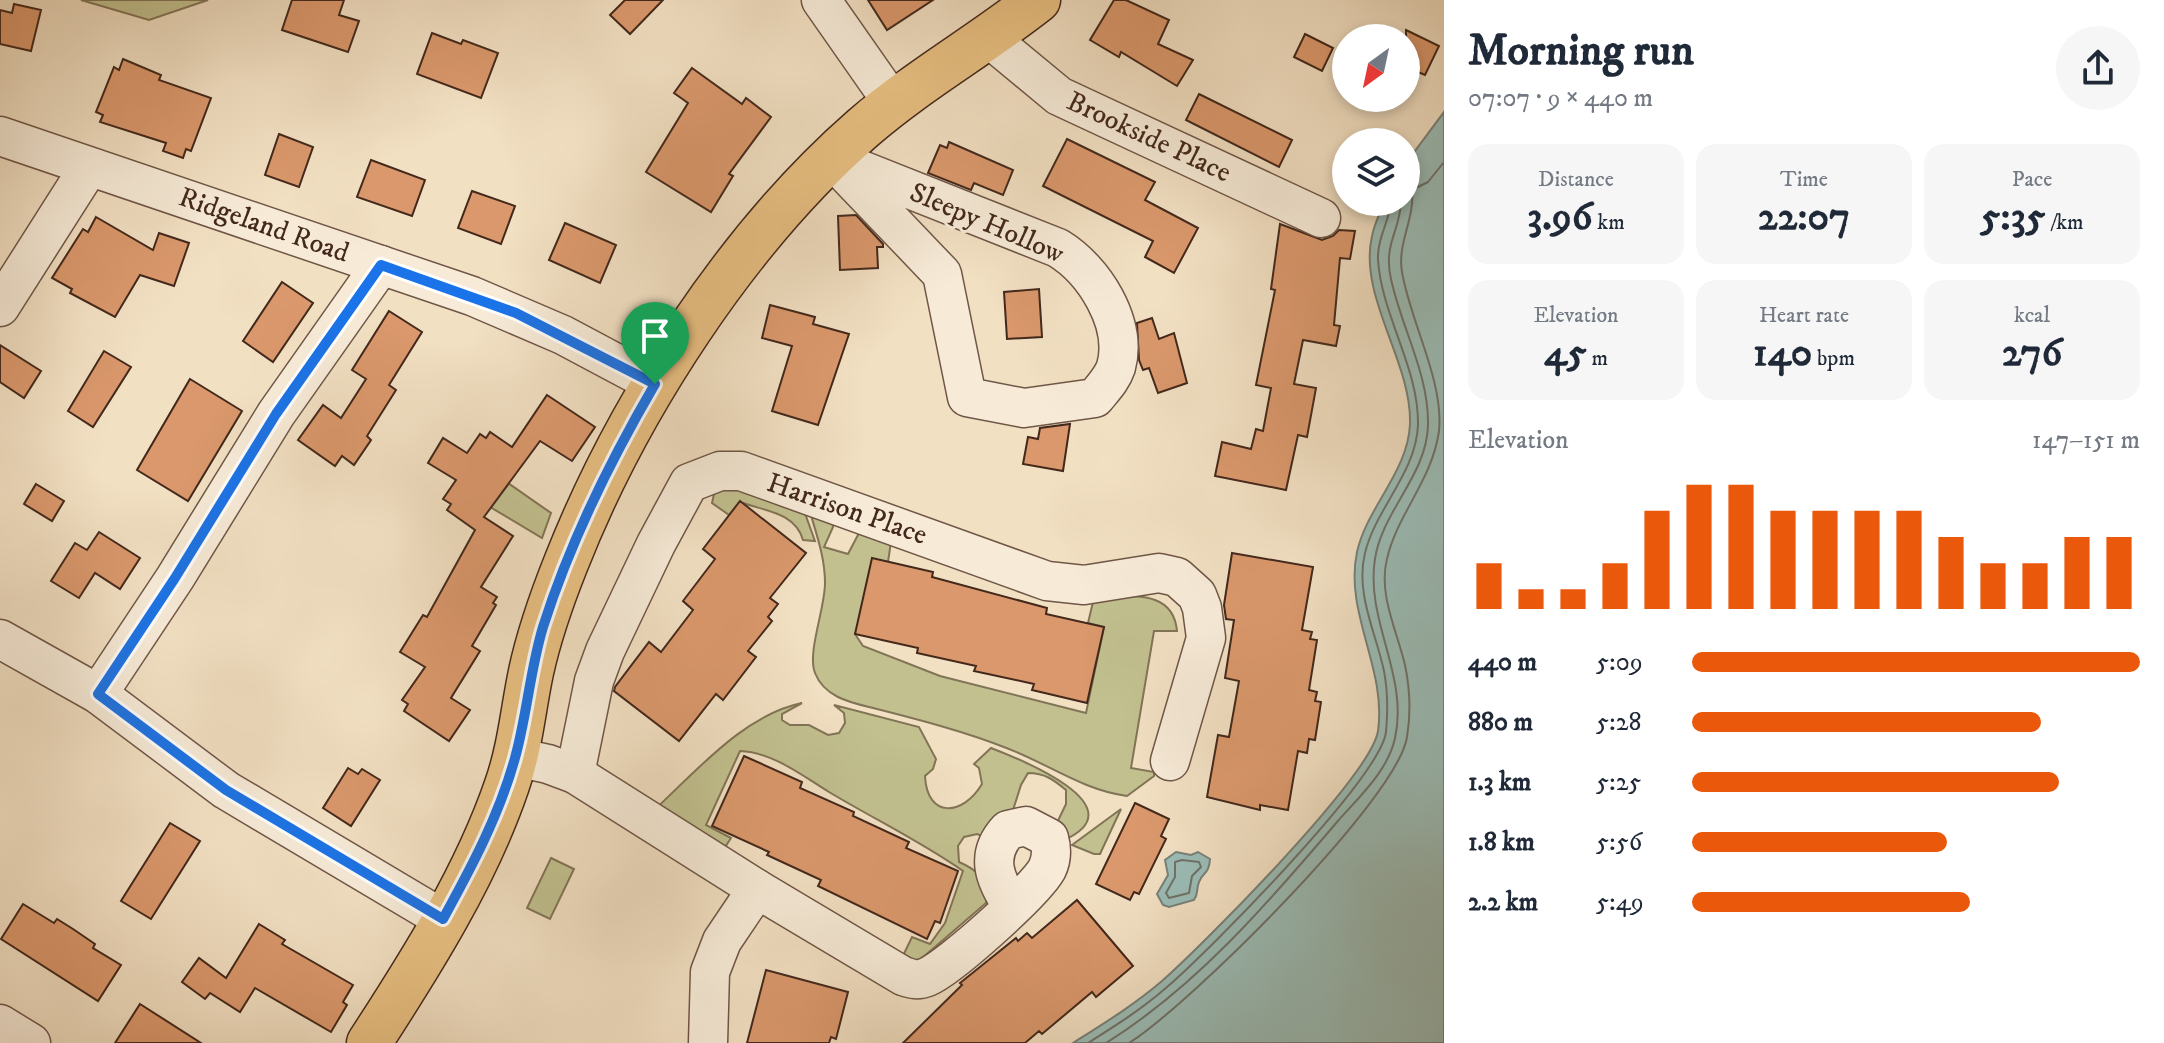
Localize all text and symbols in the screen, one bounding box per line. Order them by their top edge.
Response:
north arrow [1332,24,1420,112]
map controls [1332,24,1420,216]
text: Morning run [1468,24,1694,79]
button: share [2056,26,2140,110]
text: 07:07 · 9 × 440 m [1468,82,1653,115]
street label: Brookside Place [1061,84,1237,190]
button: layers [1332,128,1420,216]
text: Distance [1538,166,1614,193]
text: Time [1780,166,1828,193]
text: Pace [2012,166,2052,193]
street label: Sleepy Hollow [905,175,1070,271]
street label: Ridgeland Road [174,180,354,271]
text: 3.96 [1527,193,1593,243]
text: 22:07 [1758,193,1850,243]
text: 5:35 [1980,193,2045,243]
text: km [1593,209,1625,236]
text: /km [2045,209,2084,236]
pin [621,302,689,384]
text: Elevation [1533,302,1619,329]
text: Heart rate [1759,302,1849,329]
text: kcal [2014,302,2050,329]
icon: arrive [633,314,677,358]
text: 45 [1544,329,1587,379]
text: 140 [1753,329,1812,379]
text: 276 [2002,329,2062,379]
text: m [1587,345,1608,372]
text: bpm [1812,345,1855,372]
text: Elevation [1468,424,1569,457]
text: 147–151 m [2032,424,2140,457]
street label: Harrison Place [762,465,932,553]
text: 440 m [1468,646,1537,679]
text: 5:09 [1596,646,1643,679]
text: 880 m [1468,706,1533,739]
text: 5:28 [1596,706,1642,739]
text: 1.3 km [1468,766,1531,799]
text: 5:25 [1596,766,1641,799]
text: 1.8 km [1468,826,1535,859]
text: 5:56 [1596,826,1642,859]
text: 2.2 km [1468,886,1538,919]
text: 5:49 [1596,886,1644,919]

